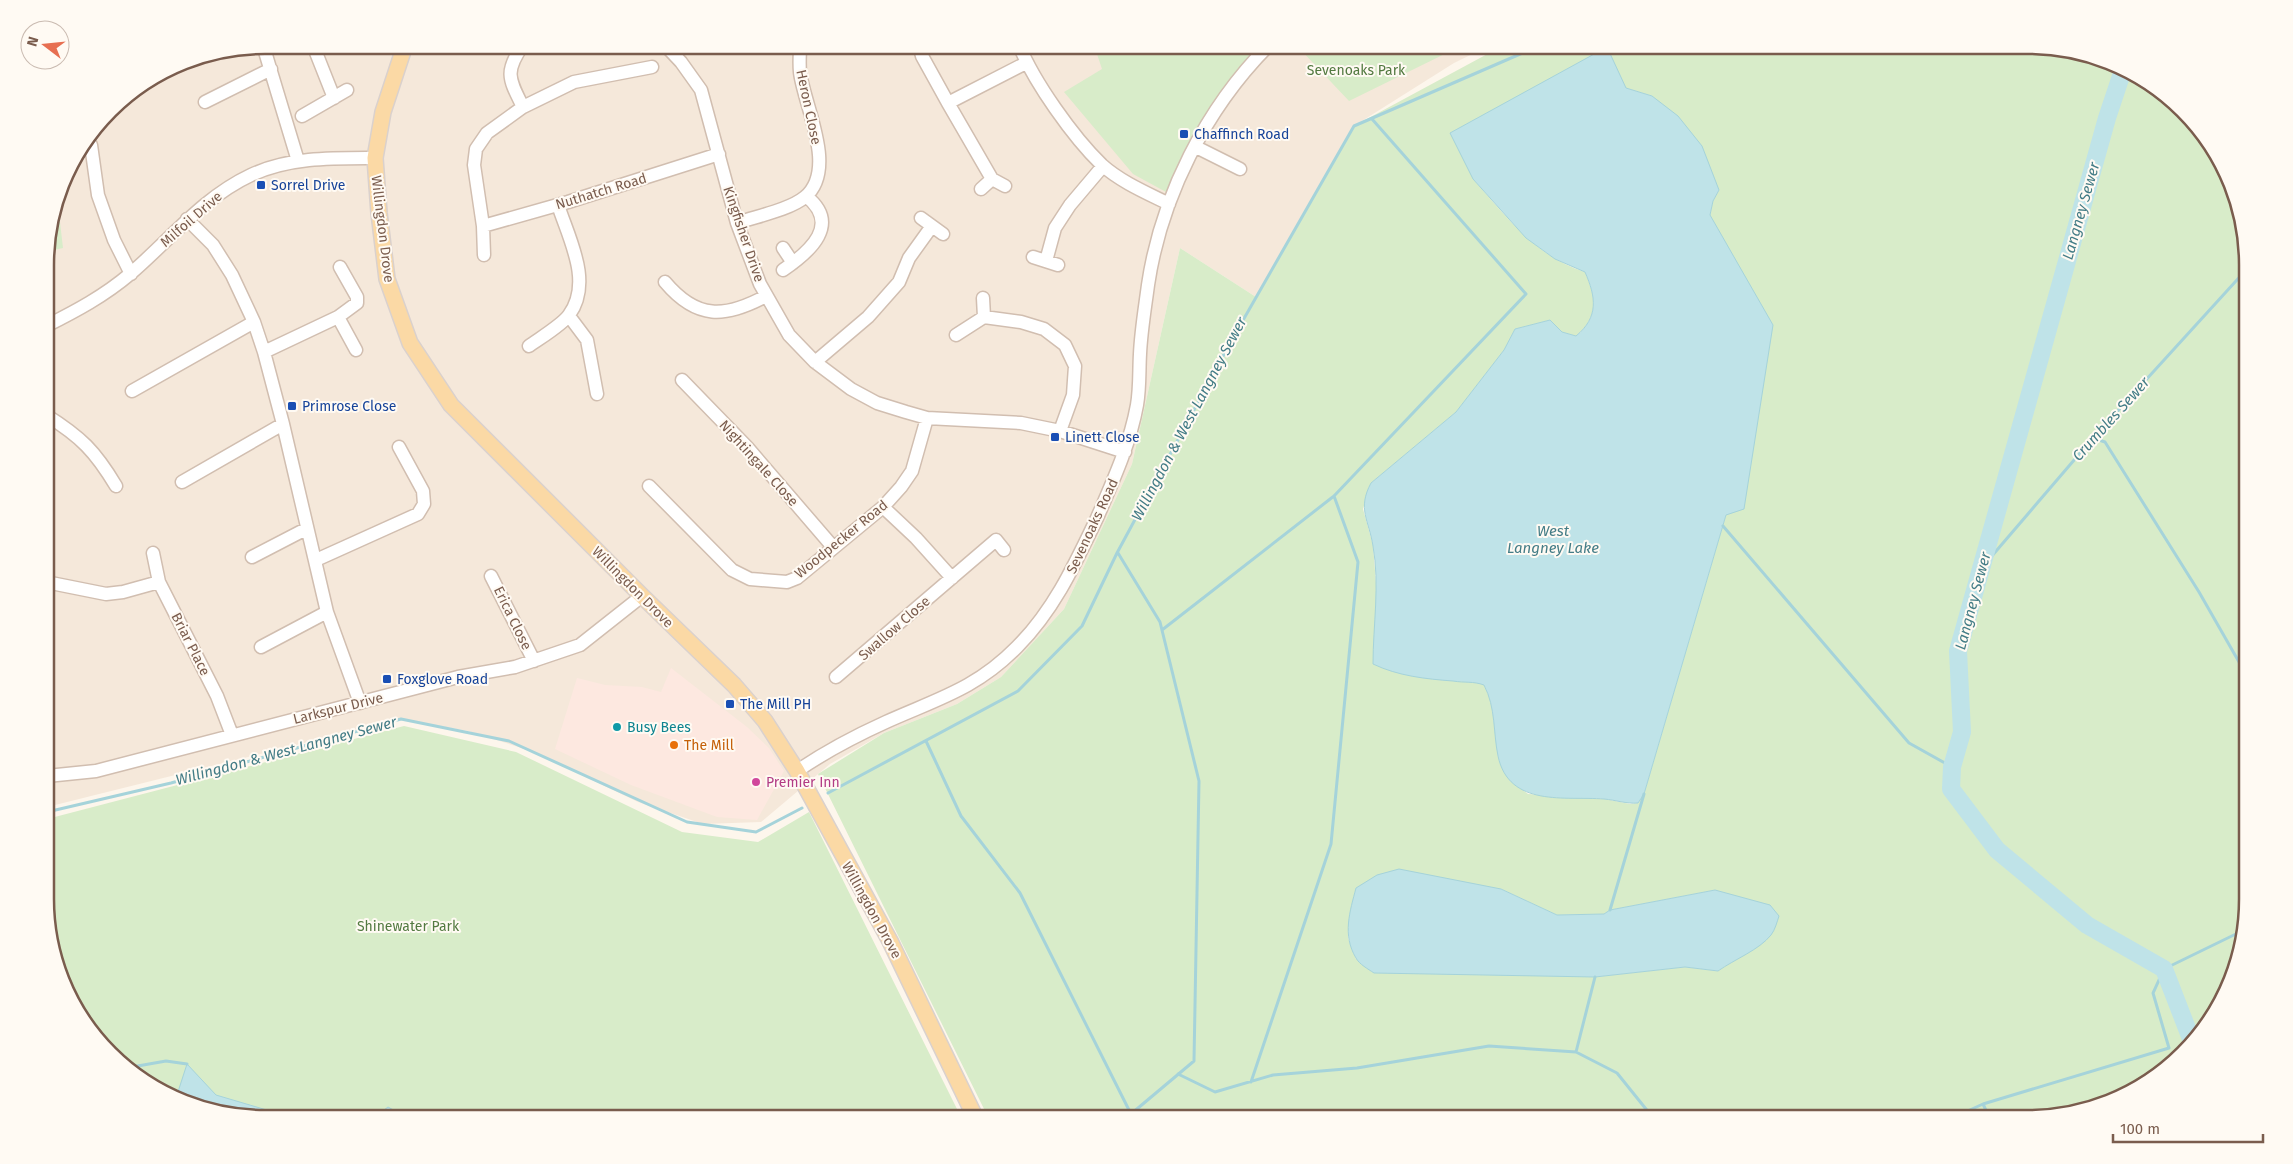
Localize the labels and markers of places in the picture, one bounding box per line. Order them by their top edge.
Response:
place label: Chaffinch Road [1194,126,1289,143]
marker: Chaffinch Road [1178,128,1190,140]
place label: Sorrel Drive [271,177,345,194]
marker: Sorrel Drive [255,179,267,191]
place label: Primrose Close [302,398,396,415]
marker: Primrose Close [286,400,298,412]
place label: Linett Close [1065,429,1140,446]
marker: Linett Close [1049,431,1061,443]
place label: Foxglove Road [397,671,488,688]
marker: Foxglove Road [381,673,393,685]
place label: The Mill PH [740,696,811,713]
marker: The Mill PH [724,698,736,710]
place label: Busy Bees [627,719,691,736]
marker: Busy Bees [611,721,623,733]
place label: The Mill [684,737,734,754]
marker: The Mill [668,739,680,751]
place label: Premier Inn [766,774,840,791]
marker: Premier Inn [750,776,762,788]

